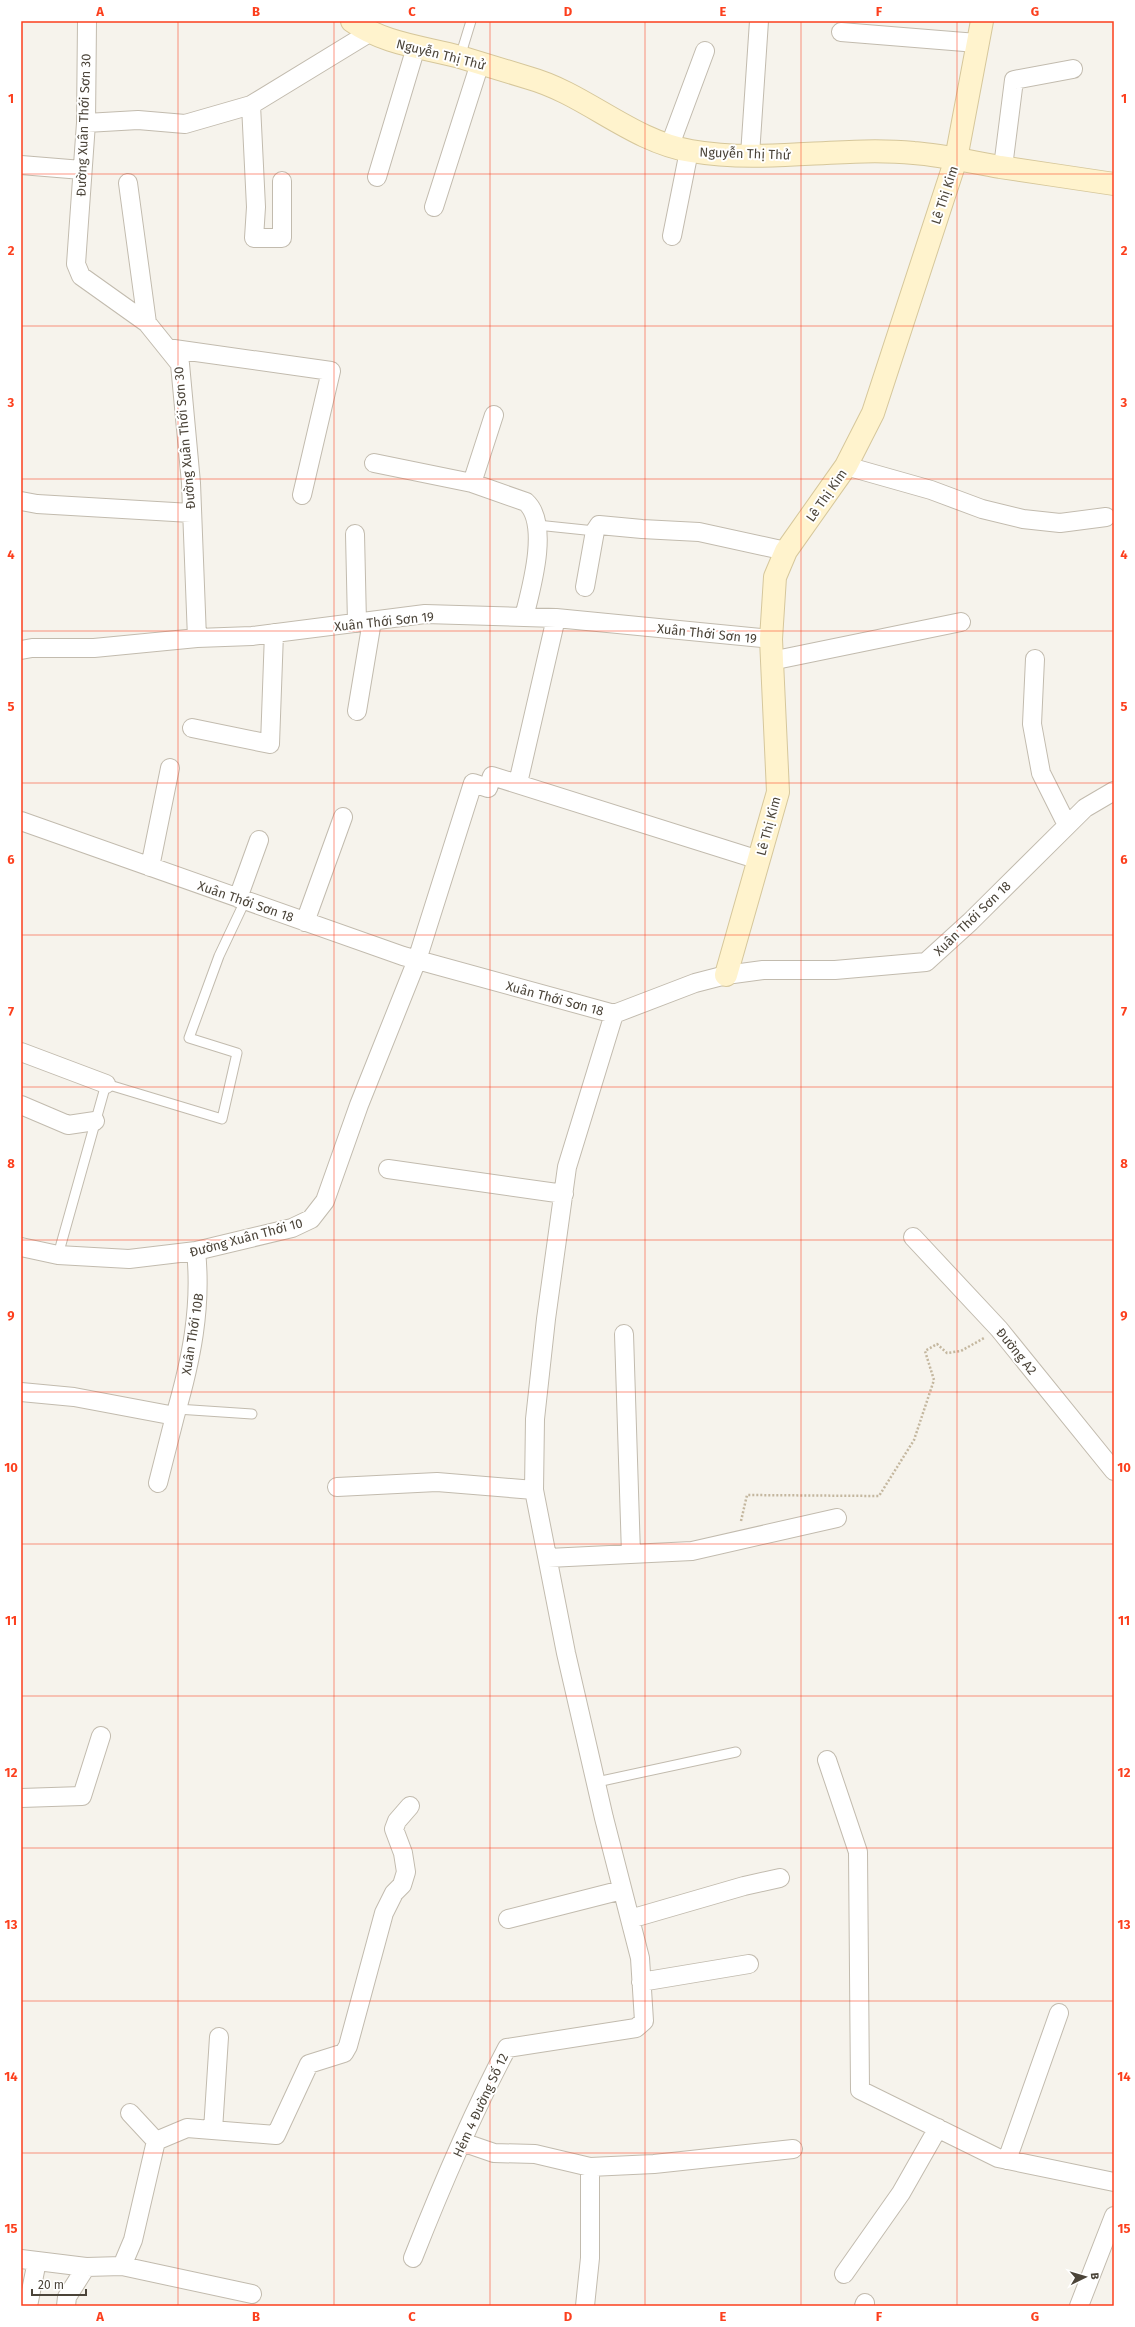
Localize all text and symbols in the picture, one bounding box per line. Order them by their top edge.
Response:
text: A [95,4,104,19]
text: B [252,4,260,19]
text: C [408,4,416,19]
text: D [564,4,573,19]
text: E [720,4,727,19]
text: F [876,4,883,19]
text: G [1031,4,1039,19]
street label: Nguyễn Thị Thử [395,36,487,73]
street label: Đường Xuân Thới Sơn 30 [74,53,93,197]
text: 1 [8,91,14,106]
text: 1 [1121,91,1127,106]
street label: Nguyễn Thị Thử [699,144,791,163]
street label: Lê Thị Kim [928,164,961,226]
text: 2 [8,243,15,258]
text: 2 [1121,243,1128,258]
street label: Đường Xuân Thới Sơn 30 [171,366,198,510]
text: 3 [7,395,15,410]
text: 3 [1120,395,1128,410]
street label: Lê Thị Kim [803,466,850,524]
text: 4 [7,547,15,562]
text: 4 [1120,547,1128,562]
street label: Xuân Thới Sơn 19 [333,609,435,634]
street label: Xuân Thới Sơn 19 [656,621,758,646]
text: 5 [8,699,15,714]
text: 5 [1121,699,1128,714]
street label: Lê Thị Kim [753,795,784,857]
text: 6 [7,852,15,867]
text: 6 [1120,852,1128,867]
street label: Xuân Thới Sơn 18 [196,878,296,925]
street label: Xuân Thới Sơn 18 [931,878,1014,959]
street label: Xuân Thới Sơn 18 [504,978,605,1019]
text: 7 [8,1004,14,1019]
text: 7 [1121,1004,1127,1019]
text: 8 [7,1156,15,1171]
text: 8 [1120,1156,1128,1171]
street label: Đường Xuân Thới 10 [188,1215,304,1260]
street label: Xuân Thới 10B [179,1292,206,1376]
text: 9 [7,1308,15,1323]
text: 9 [1120,1308,1128,1323]
street label: Đường A2 [993,1325,1040,1378]
text: 10 [4,1460,18,1475]
text: 10 [1117,1460,1131,1475]
text: 11 [5,1613,17,1628]
text: 11 [1118,1613,1130,1628]
text: 12 [5,1765,18,1780]
text: 12 [1118,1765,1131,1780]
text: 13 [5,1917,18,1932]
text: 13 [1118,1917,1131,1932]
street label: Hẻm 4 Đường Số 12 [450,2051,511,2159]
text: 14 [4,2069,18,2084]
text: 14 [1117,2069,1131,2084]
text: 15 [4,2221,18,2236]
text: 15 [1117,2221,1131,2236]
north arrow [1065,2257,1105,2297]
scale bar [32,2271,86,2297]
text: B [1088,2272,1101,2280]
text: 20 m [38,2278,64,2292]
text: A [95,2309,104,2324]
text: B [252,2309,260,2324]
text: C [408,2309,416,2324]
text: D [564,2309,573,2324]
text: E [720,2309,727,2324]
text: F [876,2309,883,2324]
text: G [1031,2309,1039,2324]

